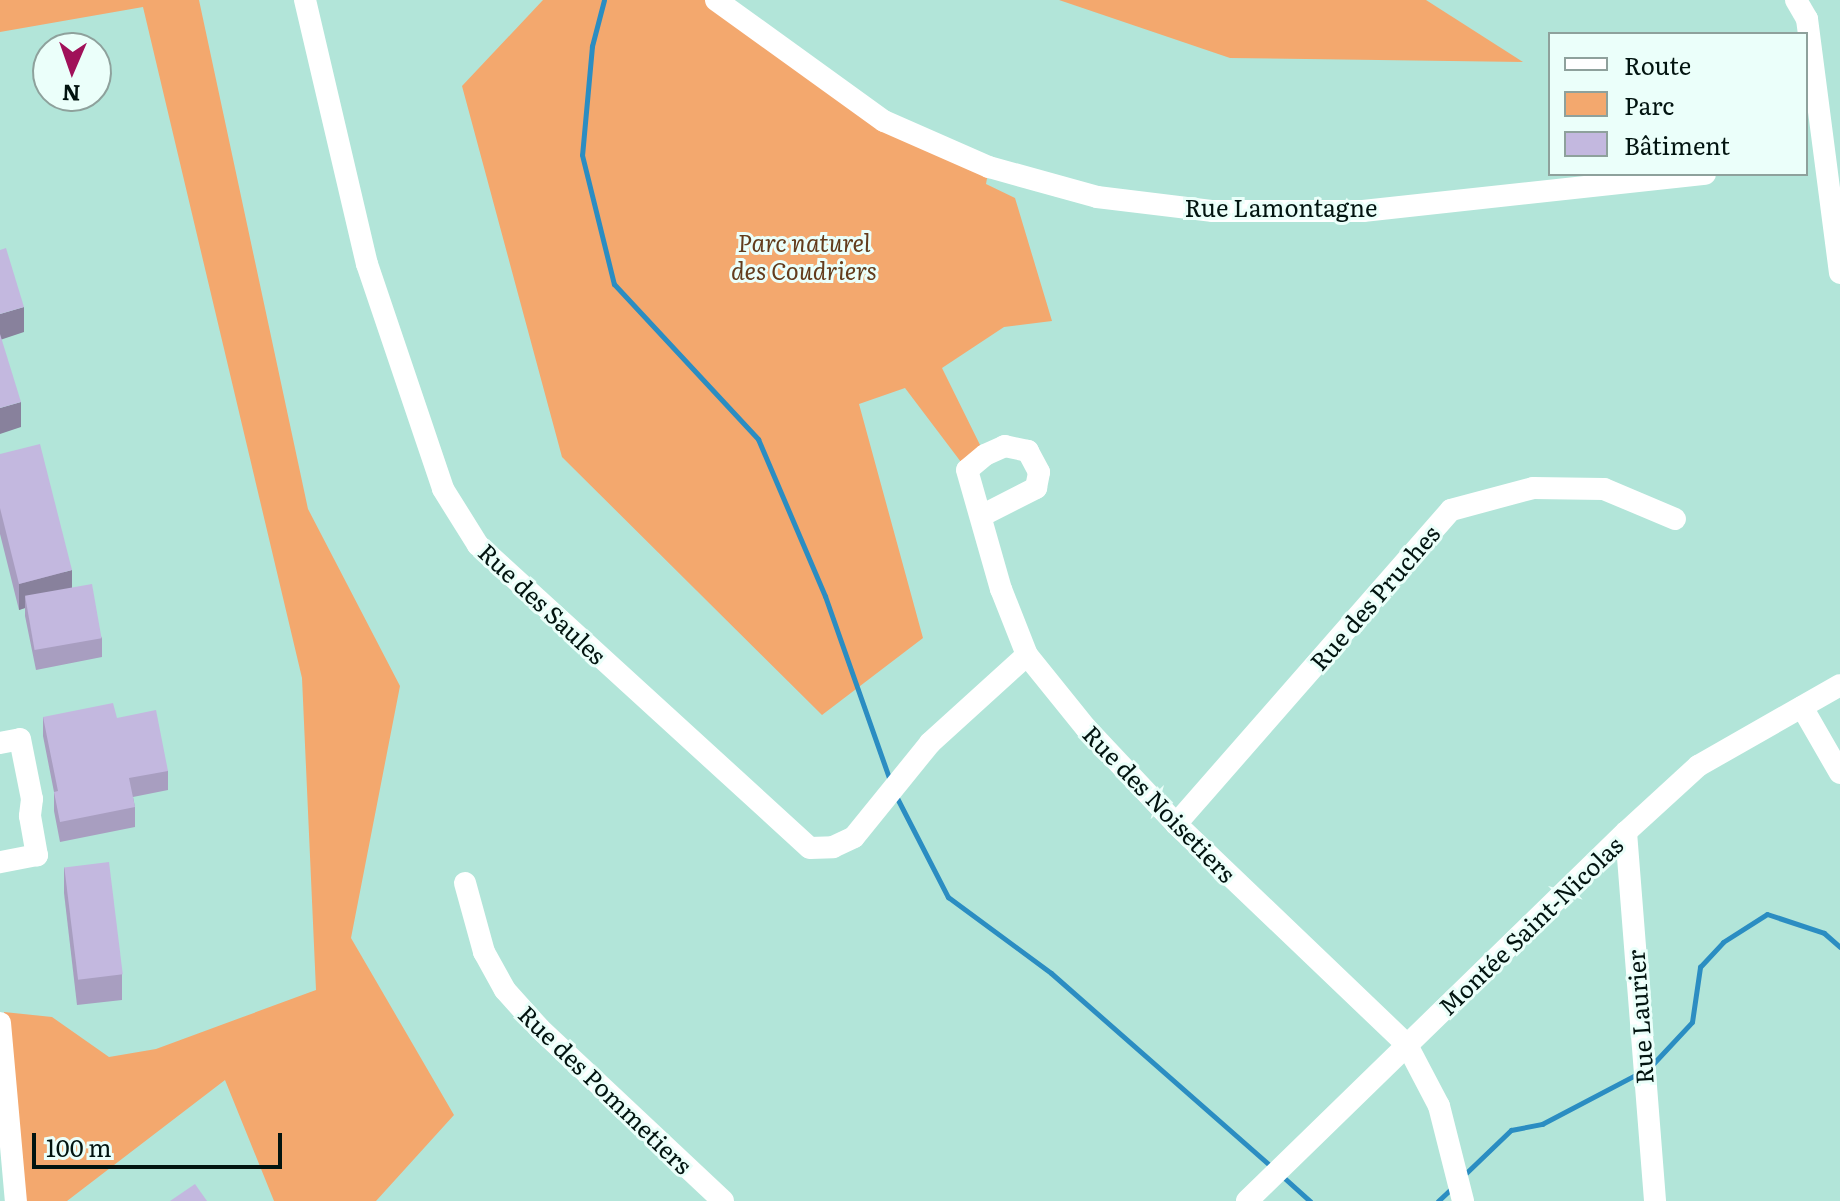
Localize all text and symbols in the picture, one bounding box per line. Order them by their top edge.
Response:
north arrow [32,32,112,112]
legend [1548,32,1808,176]
text: Route [1624,47,1691,82]
text: N [61,78,81,111]
text: Parc [1624,87,1674,122]
text: Bâtiment [1624,127,1730,162]
street label: Rue Lamontagne [1185,193,1377,221]
park label: Parc naturel des Coudriers [731,228,877,284]
street label: Rue des Pruches [1303,519,1445,675]
street label: Rue des Saules [473,537,613,669]
street label: Rue des Noisetiers [1078,719,1242,887]
street label: Montée Saint-Nicolas [1432,830,1628,1020]
street label: Rue Laurier [1620,949,1658,1085]
street label: Rue des Pommetiers [513,999,699,1179]
scale bar [36,1117,286,1167]
text: 100 m [46,1129,112,1164]

